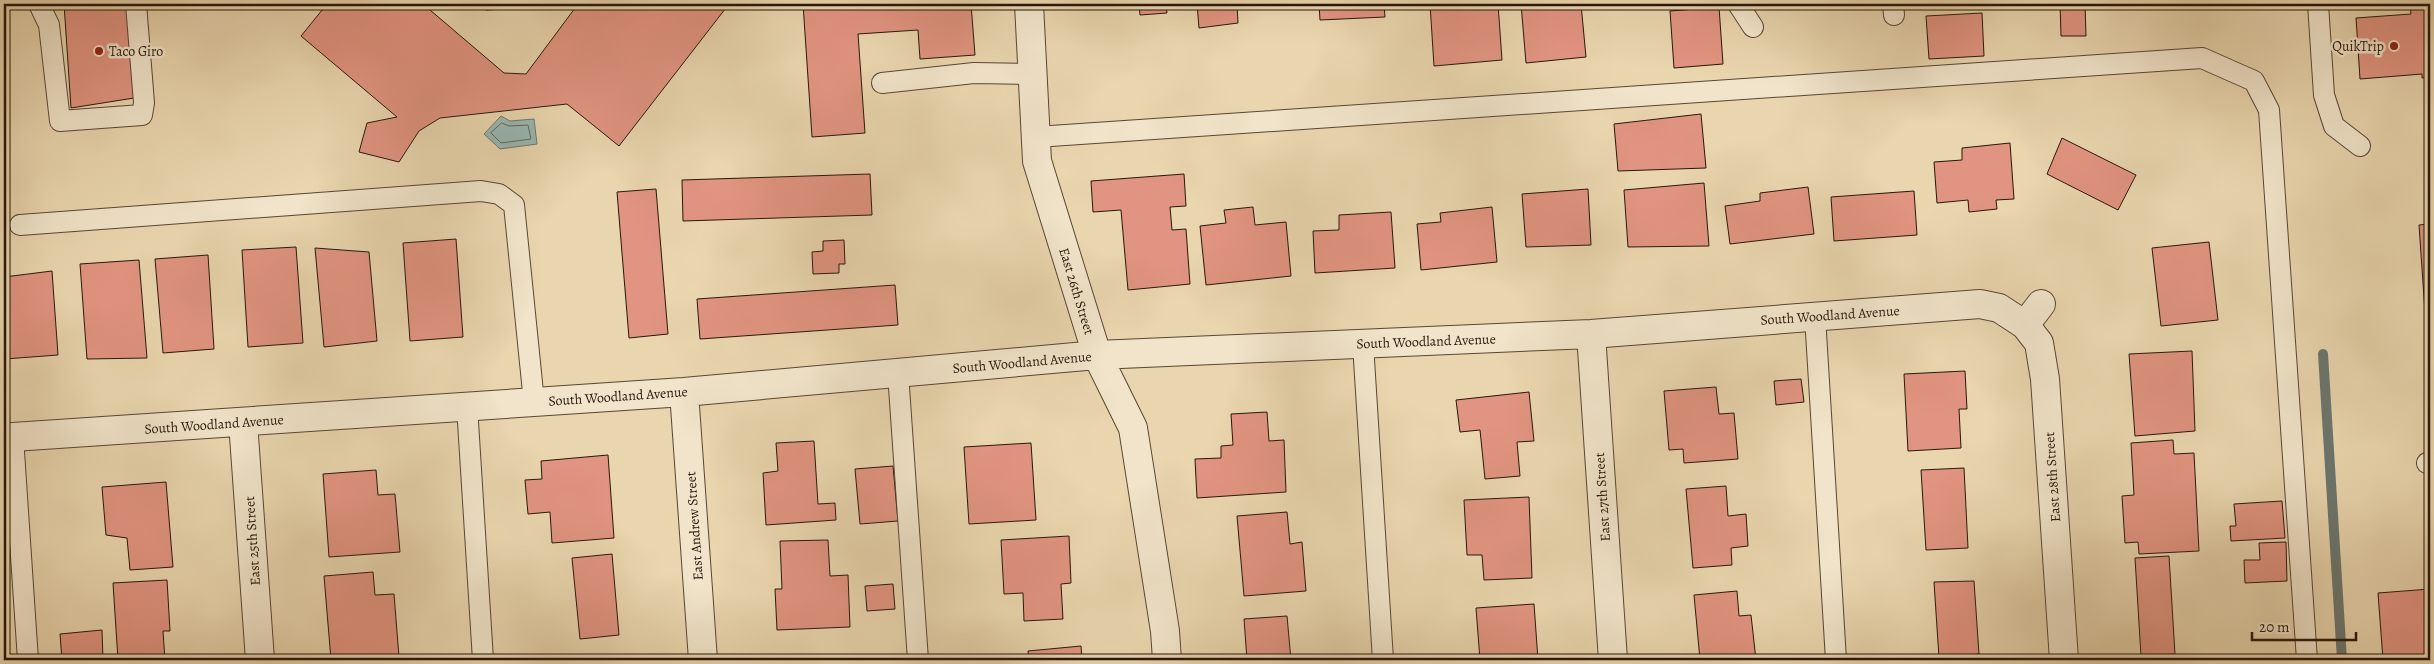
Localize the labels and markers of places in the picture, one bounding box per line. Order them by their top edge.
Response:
place label: QuikTrip [2332,37,2384,56]
marker: QuikTrip [2388,40,2400,52]
place label: Taco Giro [109,42,163,61]
marker: Taco Giro [93,45,105,57]

